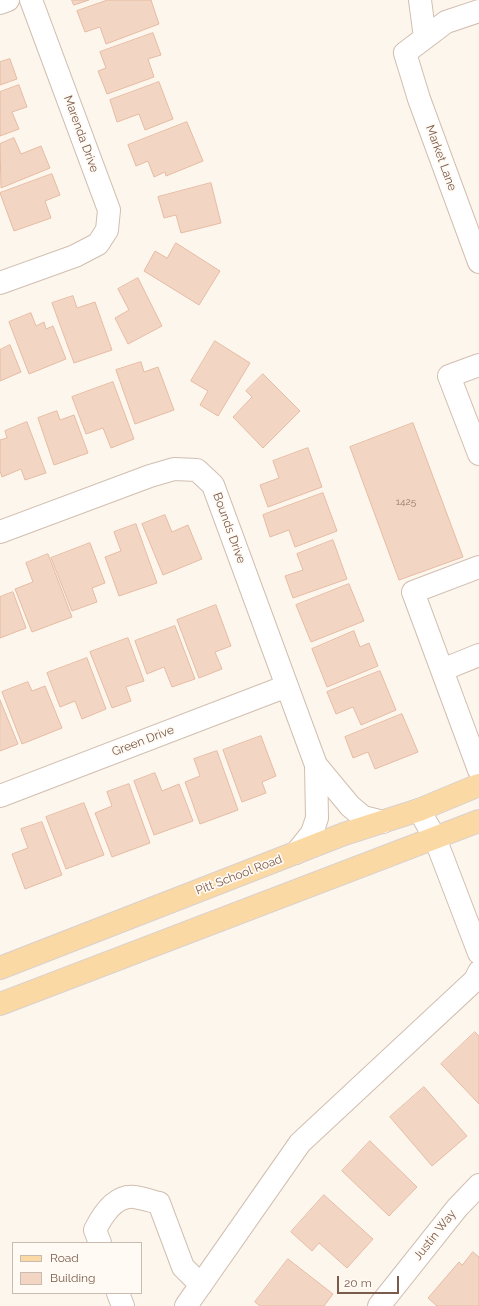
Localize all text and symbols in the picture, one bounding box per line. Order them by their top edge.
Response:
street label: Marenda Drive [60,94,102,174]
street label: Market Lane [422,123,460,193]
street label: Bounds Drive [210,491,248,565]
house number: 1425 [396,496,416,508]
street label: Green Drive [110,723,176,759]
street label: Pitt School Road [194,852,284,898]
street label: Justin Way [411,1207,459,1263]
legend [12,1242,142,1294]
text: Road [50,1251,79,1265]
scale bar [339,1268,401,1294]
text: Building [50,1271,96,1285]
text: 20 m [344,1276,372,1290]

